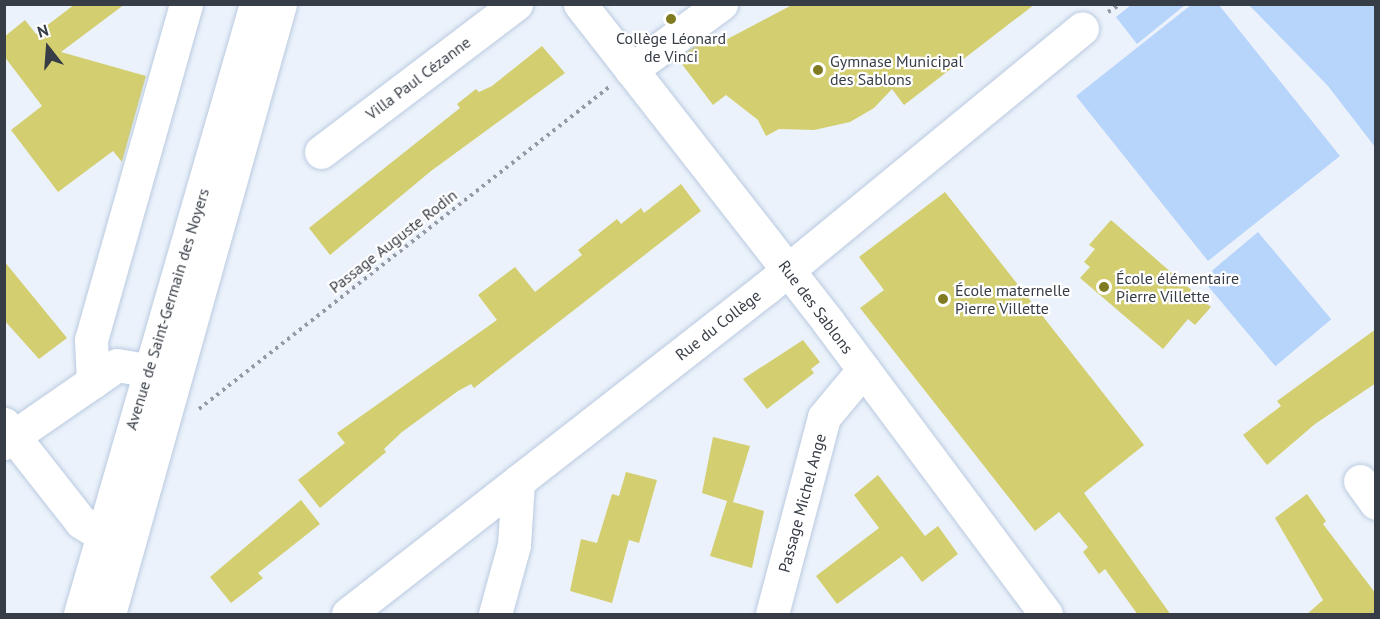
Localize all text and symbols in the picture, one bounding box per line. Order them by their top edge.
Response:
marker: Collège Léonard de Vinci [664,12,678,26]
north arrow [18,18,78,78]
text: N [35,20,51,42]
place label: Collège Léonard de Vinci [616,28,726,66]
street label: Villa Paul Cézanne [362,32,474,124]
place label: Gymnase Municipal des Sablons [830,51,963,89]
marker: Gymnase Municipal des Sablons [811,63,825,77]
street label: Passage Auguste Rodin [325,185,461,297]
street label: Avenue de Saint-Germain des Noyers [121,186,213,432]
street label: Rue des Sablons [775,257,857,357]
place label: École élémentaire Pierre Villette [1116,268,1239,306]
place label: École maternelle Pierre Villette [955,280,1070,318]
marker: École élémentaire Pierre Villette [1097,280,1111,294]
street label: Rue du Collège [671,286,765,364]
marker: École maternelle Pierre Villette [936,292,950,306]
street label: Passage Michel Ange [774,431,830,575]

